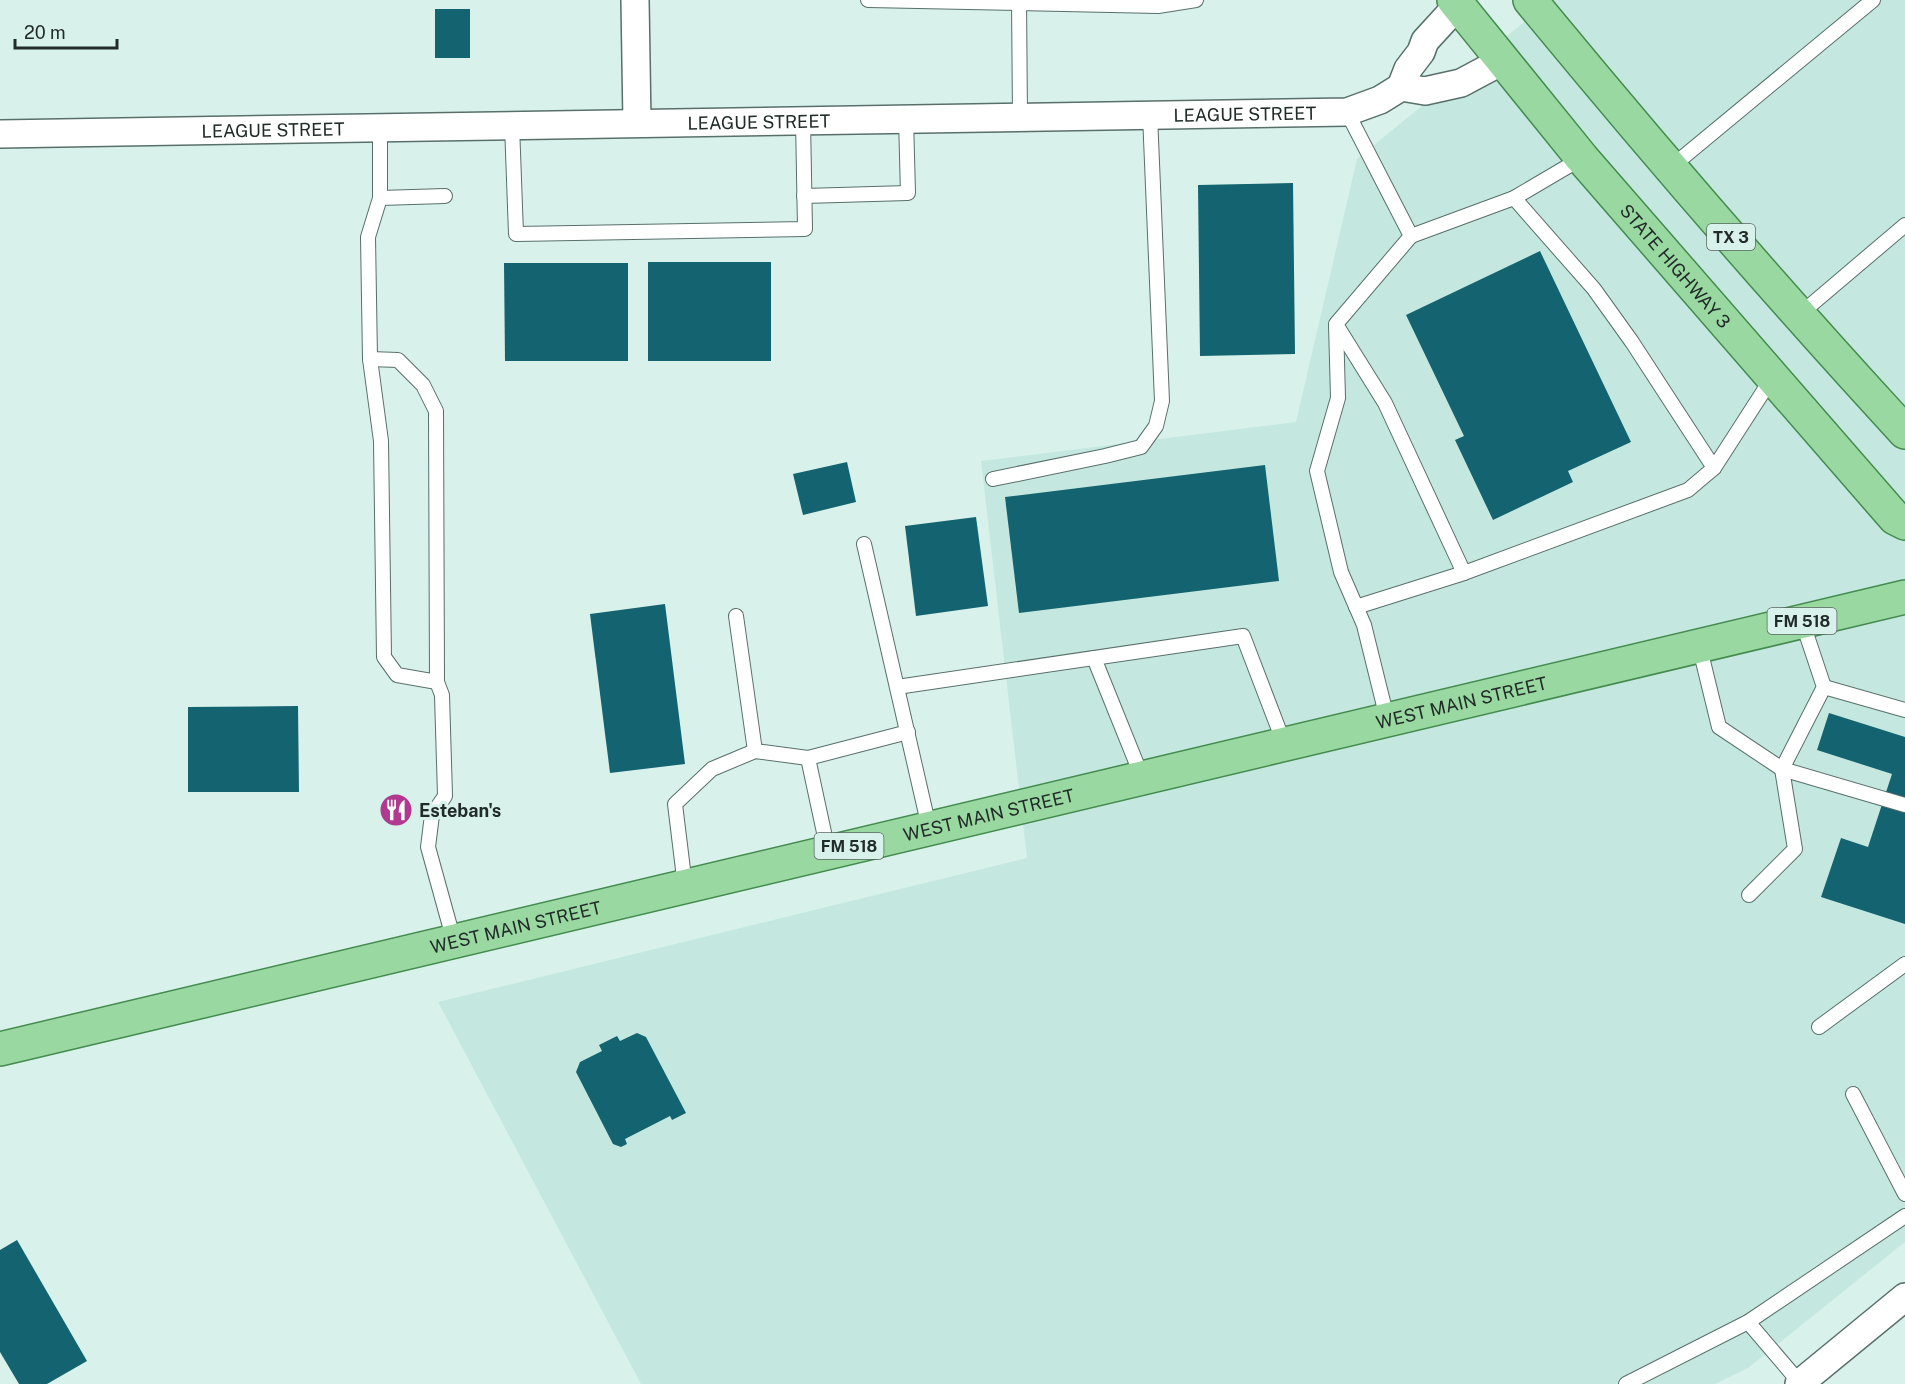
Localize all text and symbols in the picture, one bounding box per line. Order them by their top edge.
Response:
scale bar [15,12,117,50]
text: 20 m [24,22,66,43]
street label: LEAGUE STREET [1173,102,1317,125]
street label: LEAGUE STREET [687,110,831,133]
street label: LEAGUE STREET [201,118,345,141]
street label: STATE HIGHWAY 3 [1616,199,1735,332]
road number: TX 3 [1707,224,1755,250]
road number: FM 518 [1768,608,1836,634]
street label: WEST MAIN STREET [1374,672,1549,733]
street label: WEST MAIN STREET [901,784,1077,845]
restaurant icon: Esteban's [378,792,414,828]
place label: Esteban's [419,800,501,821]
road number: FM 518 [814,833,884,859]
street label: WEST MAIN STREET [428,896,604,957]

